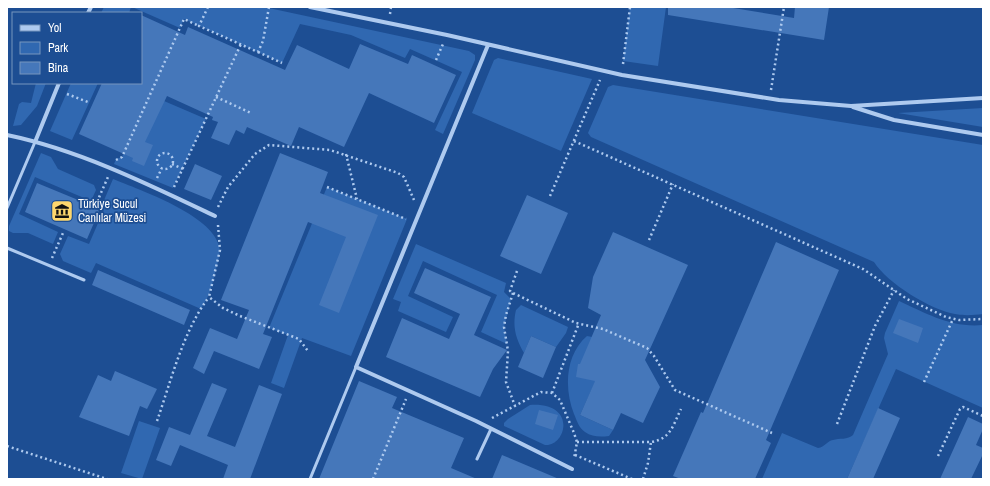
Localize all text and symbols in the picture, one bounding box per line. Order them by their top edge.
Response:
legend [12,12,142,84]
text: Yol [48,20,61,36]
text: Park [48,40,68,56]
text: Bina [48,60,69,76]
place label: Türkiye Sucul Canlılar Müzesi [78,196,146,226]
museum icon: Türkiye Sucul Canlılar Müzesi [49,198,75,224]

